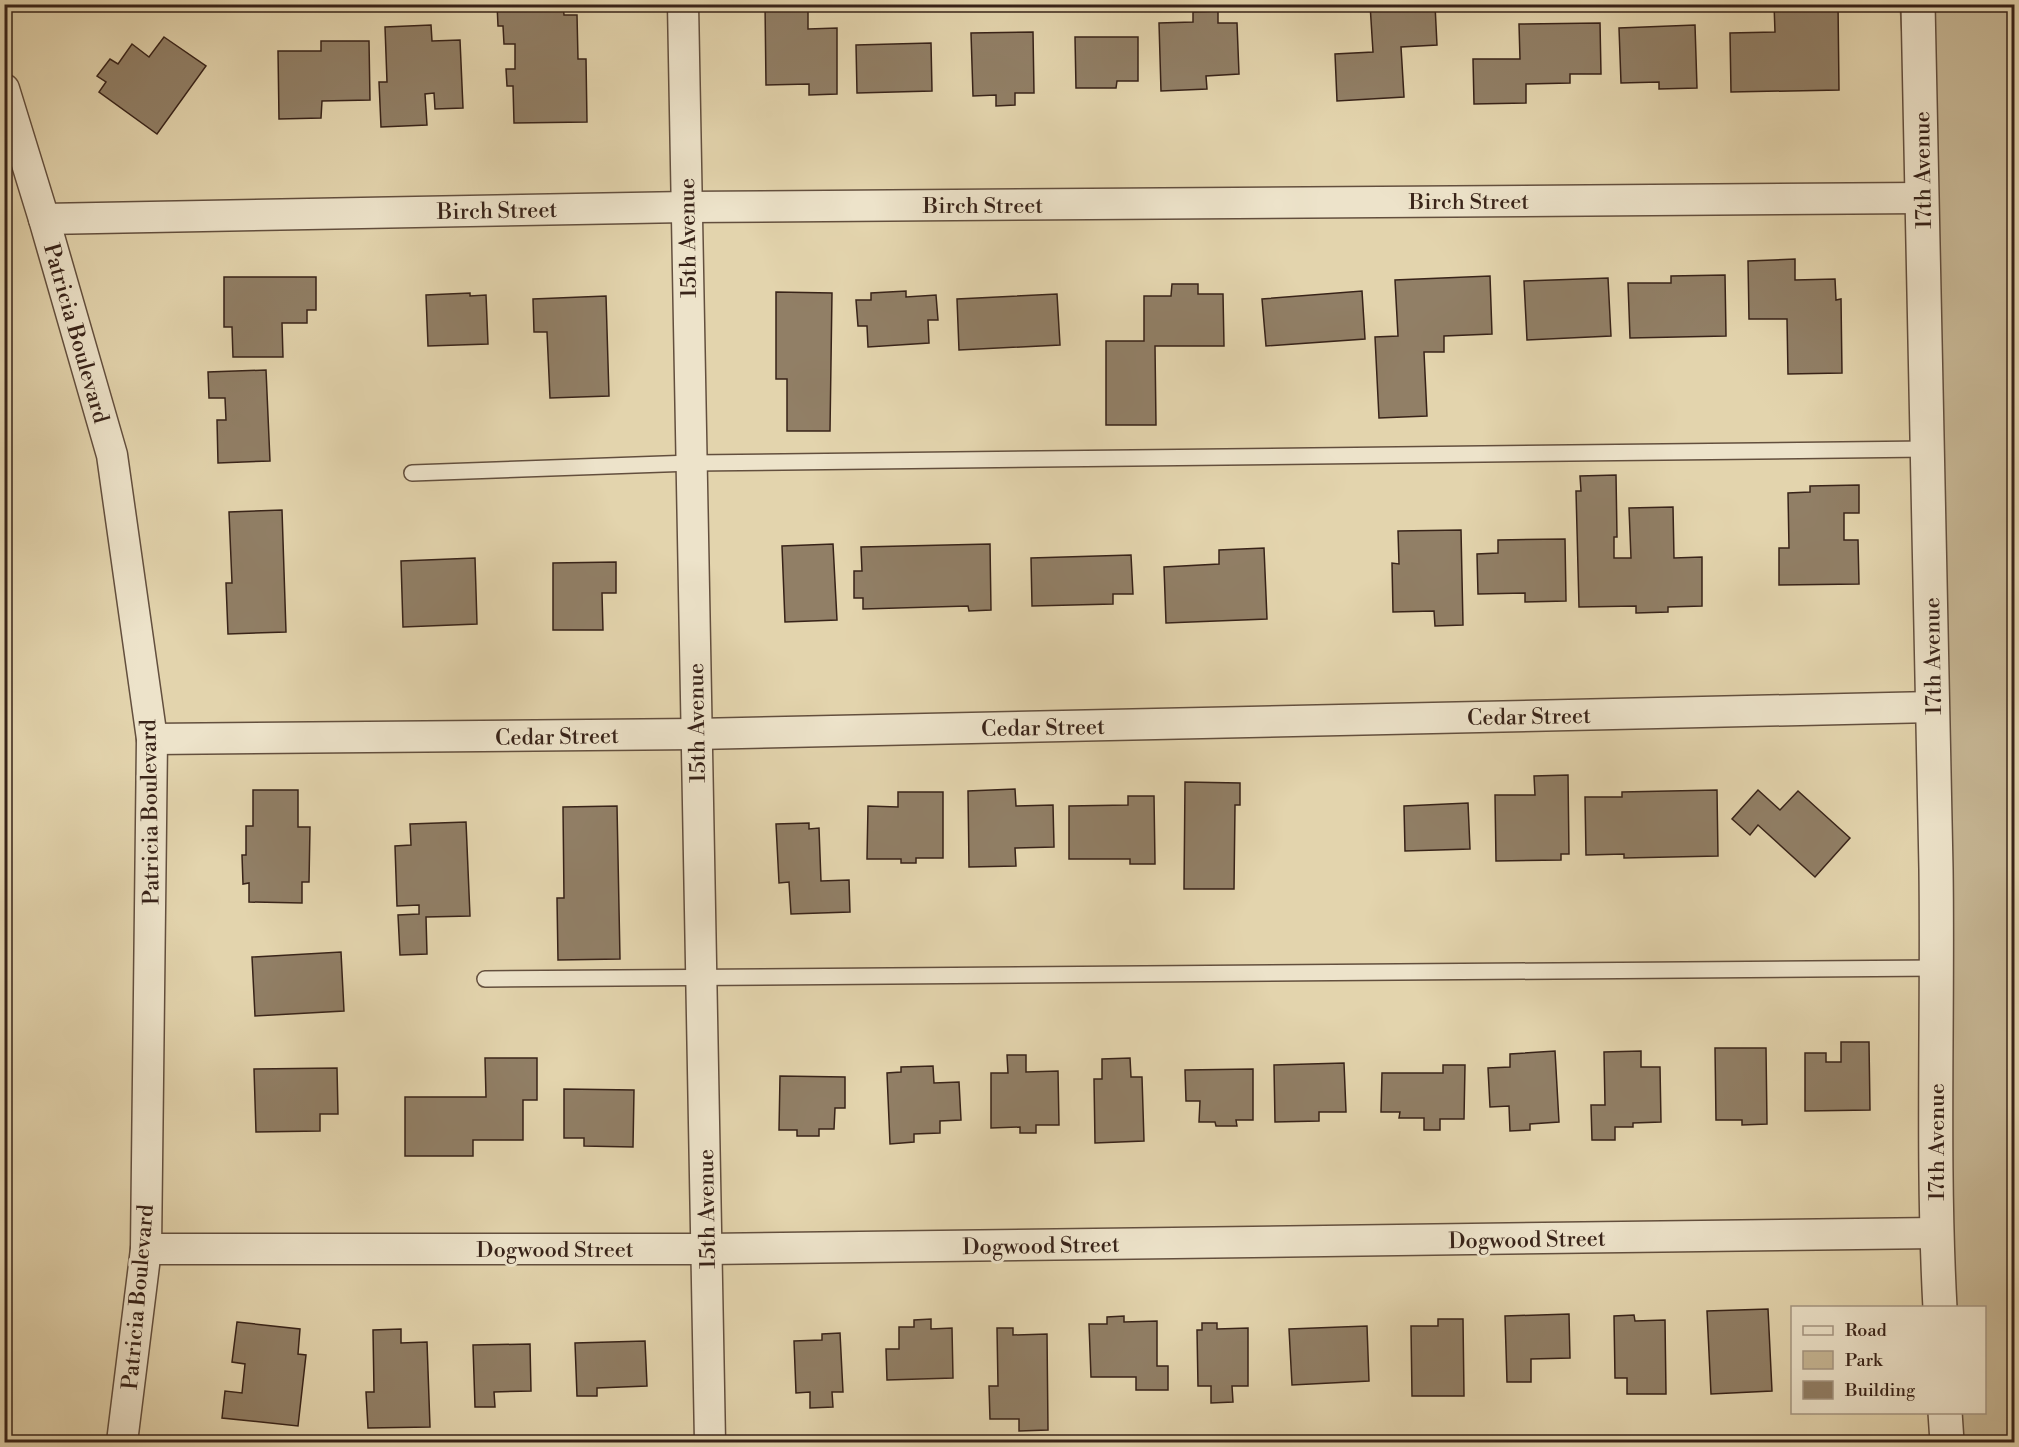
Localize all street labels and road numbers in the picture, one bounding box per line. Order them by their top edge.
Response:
street label: 17th Avenue [1909,111,1938,229]
street label: 15th Avenue [674,178,703,298]
street label: Birch Street [1408,189,1529,216]
street label: Birch Street [922,193,1043,220]
street label: Birch Street [436,197,558,226]
street label: Patricia Boulevard [37,240,114,427]
street label: 17th Avenue [1919,597,1948,715]
street label: 15th Avenue [683,663,712,783]
street label: Cedar Street [1467,703,1591,732]
street label: Cedar Street [981,714,1105,743]
street label: Patricia Boulevard [135,718,166,905]
street label: Cedar Street [495,723,619,752]
street label: 17th Avenue [1924,1083,1951,1201]
street label: 15th Avenue [693,1149,722,1269]
street label: Patricia Boulevard [117,1203,160,1391]
street label: Dogwood Street [1448,1226,1606,1255]
street label: Dogwood Street [962,1232,1120,1261]
street label: Dogwood Street [476,1237,634,1264]

